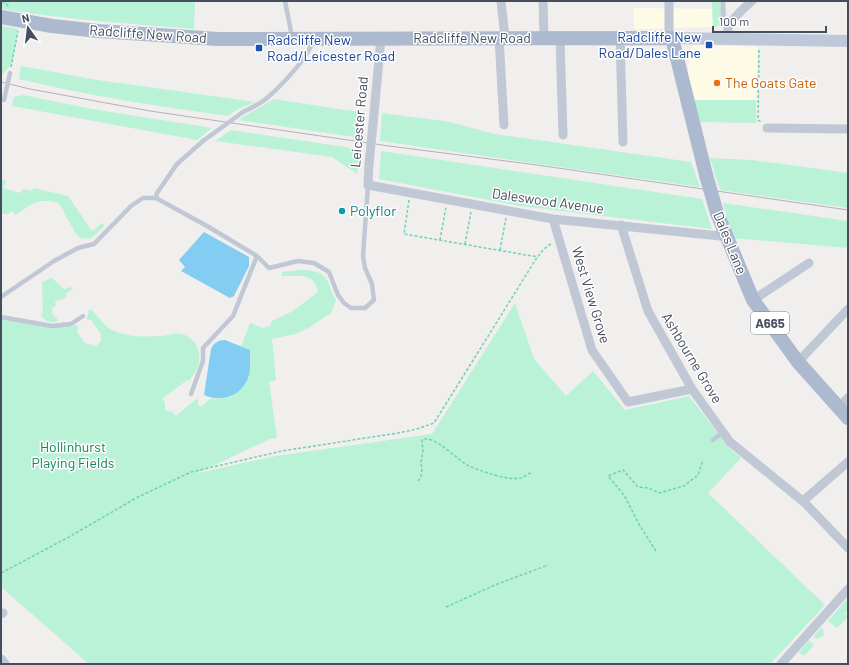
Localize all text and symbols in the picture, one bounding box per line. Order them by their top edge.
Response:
north arrow [8,8,48,48]
scale bar [713,8,826,34]
text: N [20,11,31,25]
text: 100 m [719,14,749,28]
street label: Radcliffe New Road [89,21,207,46]
place label: Radcliffe New Road/Dales Lane [599,28,701,61]
street label: Radcliffe New Road [413,29,531,46]
place label: Radcliffe New Road/Leicester Road [267,31,395,64]
marker: Radcliffe New Road/Dales Lane [704,40,714,50]
marker: Radcliffe New Road/Leicester Road [254,43,264,53]
place label: The Goats Gate [725,74,817,91]
street label: Leicester Road [346,76,371,168]
marker: The Goats Gate [712,78,722,88]
street label: Daleswood Avenue [491,184,605,217]
place label: Polyflor [350,202,396,219]
marker: Polyflor [337,206,347,216]
street label: Dales Lane [710,209,751,277]
street label: West View Grove [569,244,614,345]
street label: Ashbourne Grove [659,309,726,406]
road number: A665 [751,312,789,334]
park label: Hollinhurst Playing Fields [31,438,115,471]

